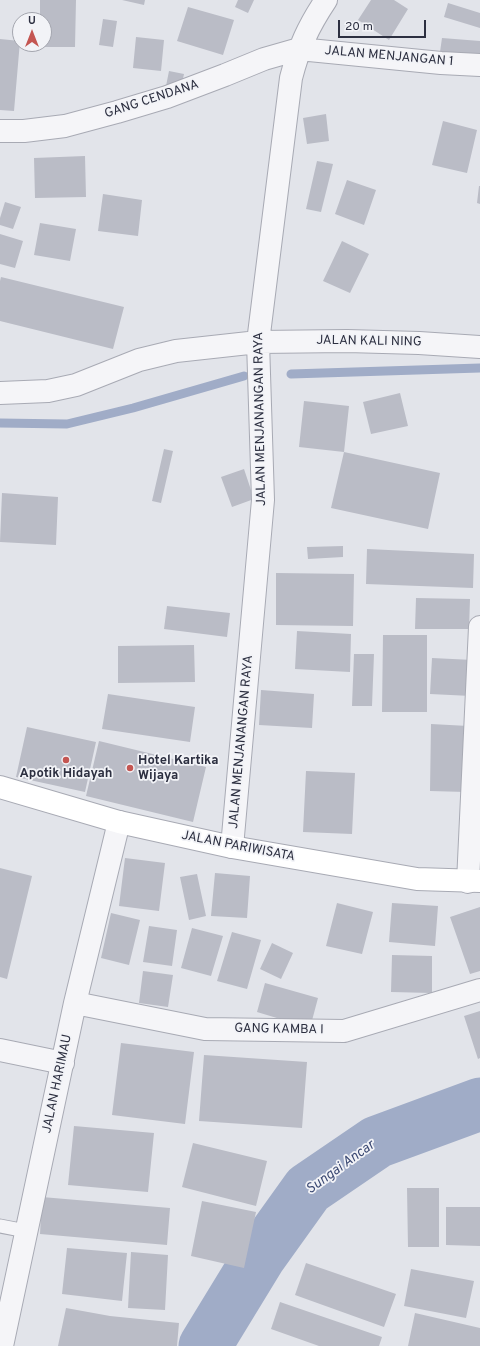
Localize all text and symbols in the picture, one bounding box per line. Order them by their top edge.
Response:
north arrow [12,12,52,52]
scale bar [340,12,428,38]
text: U [28,14,36,28]
text: 20 m [345,19,373,35]
street label: JALAN MENJANGAN 1 [324,44,454,70]
street label: GANG CENDANA [103,77,201,123]
street label: JALAN MENJANANGAN RAYA [252,332,270,506]
street label: JALAN KALI NING [316,333,422,351]
street label: JALAN MENJANANGAN RAYA [227,655,257,829]
place label: Hotel Kartika Wijaya [138,753,218,784]
marker: Apotik Hidayah [61,755,71,765]
marker: Hotel Kartika Wijaya [125,763,135,773]
place label: Apotik Hidayah [20,766,112,782]
street label: JALAN PARIWISATA [180,828,296,866]
street label: GANG KAMBA I [234,1021,324,1039]
street label: JALAN HARIMAU [40,1033,76,1135]
water label: Sungai Ancar [303,1137,379,1199]

